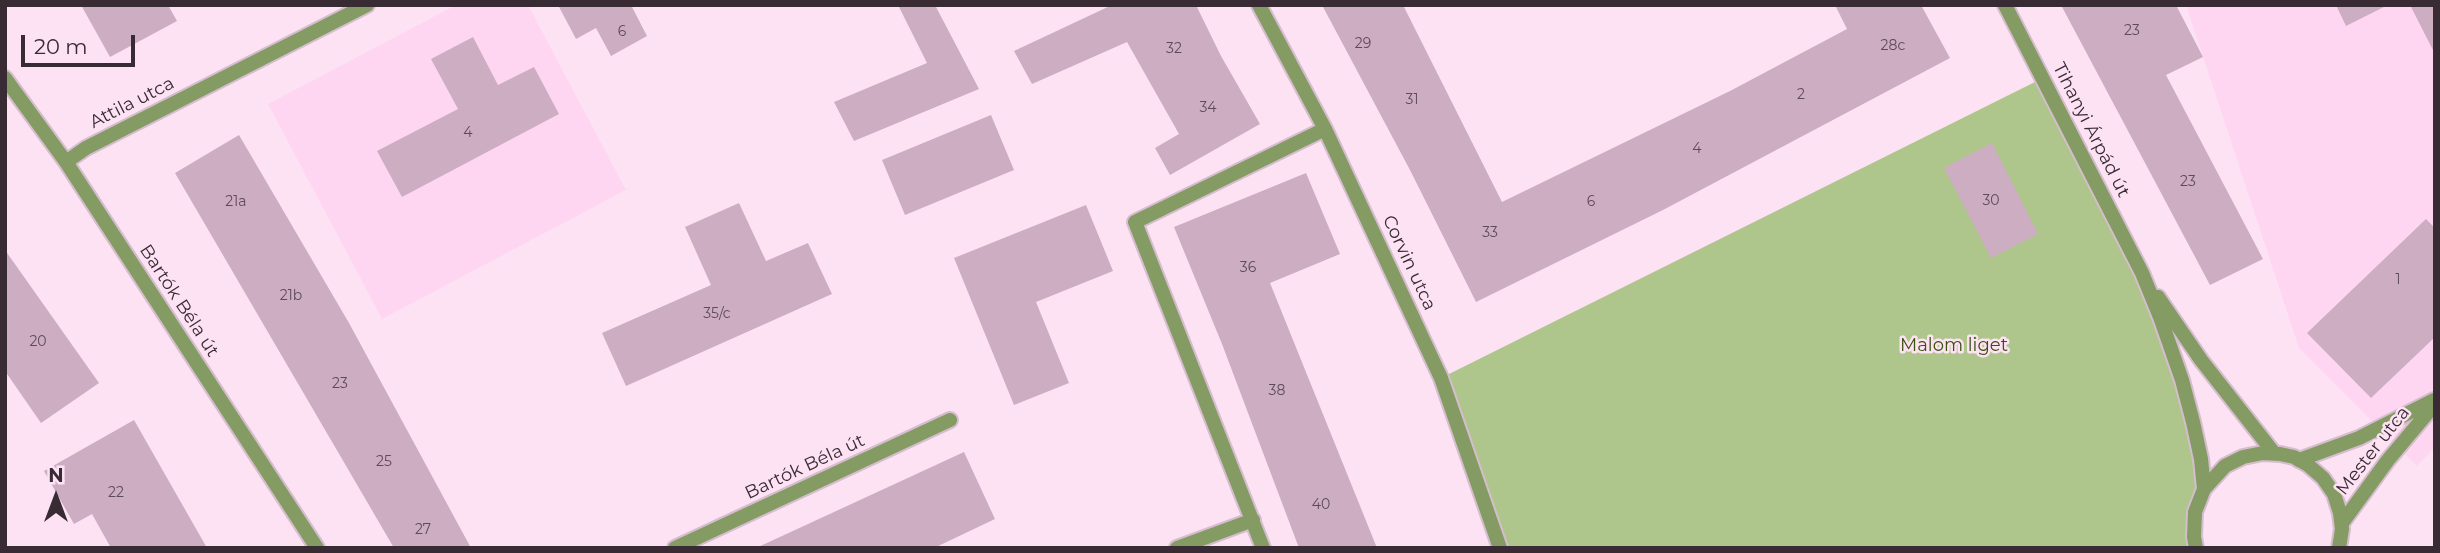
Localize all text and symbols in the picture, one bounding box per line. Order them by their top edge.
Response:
scale bar [24,21,138,65]
house number: 23 [2124,23,2140,39]
house number: 6 [618,24,626,40]
text: 20 m [34,34,88,59]
house number: 29 [1355,36,1371,52]
house number: 28c [1881,38,1905,54]
house number: 32 [1166,41,1182,57]
street label: Tihanyi Árpád út [2048,59,2134,201]
street label: Attila utca [86,72,178,134]
house number: 2 [1797,87,1805,103]
house number: 31 [1406,92,1418,108]
house number: 34 [1199,100,1217,116]
house number: 4 [463,125,473,141]
house number: 4 [1692,141,1702,157]
house number: 23 [2180,174,2196,190]
house number: 30 [1982,193,2000,209]
house number: 21a [225,194,247,210]
house number: 6 [1587,194,1595,210]
street label: Corvin utca [1378,212,1440,314]
house number: 33 [1482,225,1498,241]
street label: Bartók Béla út [135,241,223,361]
house number: 36 [1240,260,1256,276]
house number: 1 [2395,272,2401,288]
house number: 21b [280,288,302,304]
house number: 35/c [703,306,731,322]
house number: 20 [29,334,47,350]
park label: Malom liget [1900,335,2008,357]
house number: 23 [332,376,348,392]
house number: 38 [1269,383,1285,399]
street label: Mester utca [2332,402,2414,500]
street label: Bartók Béla út [742,430,868,504]
house number: 25 [376,454,392,470]
north arrow [21,462,91,532]
text: N [48,464,64,487]
house number: 22 [108,485,124,501]
house number: 40 [1312,497,1330,513]
house number: 27 [415,522,431,538]

